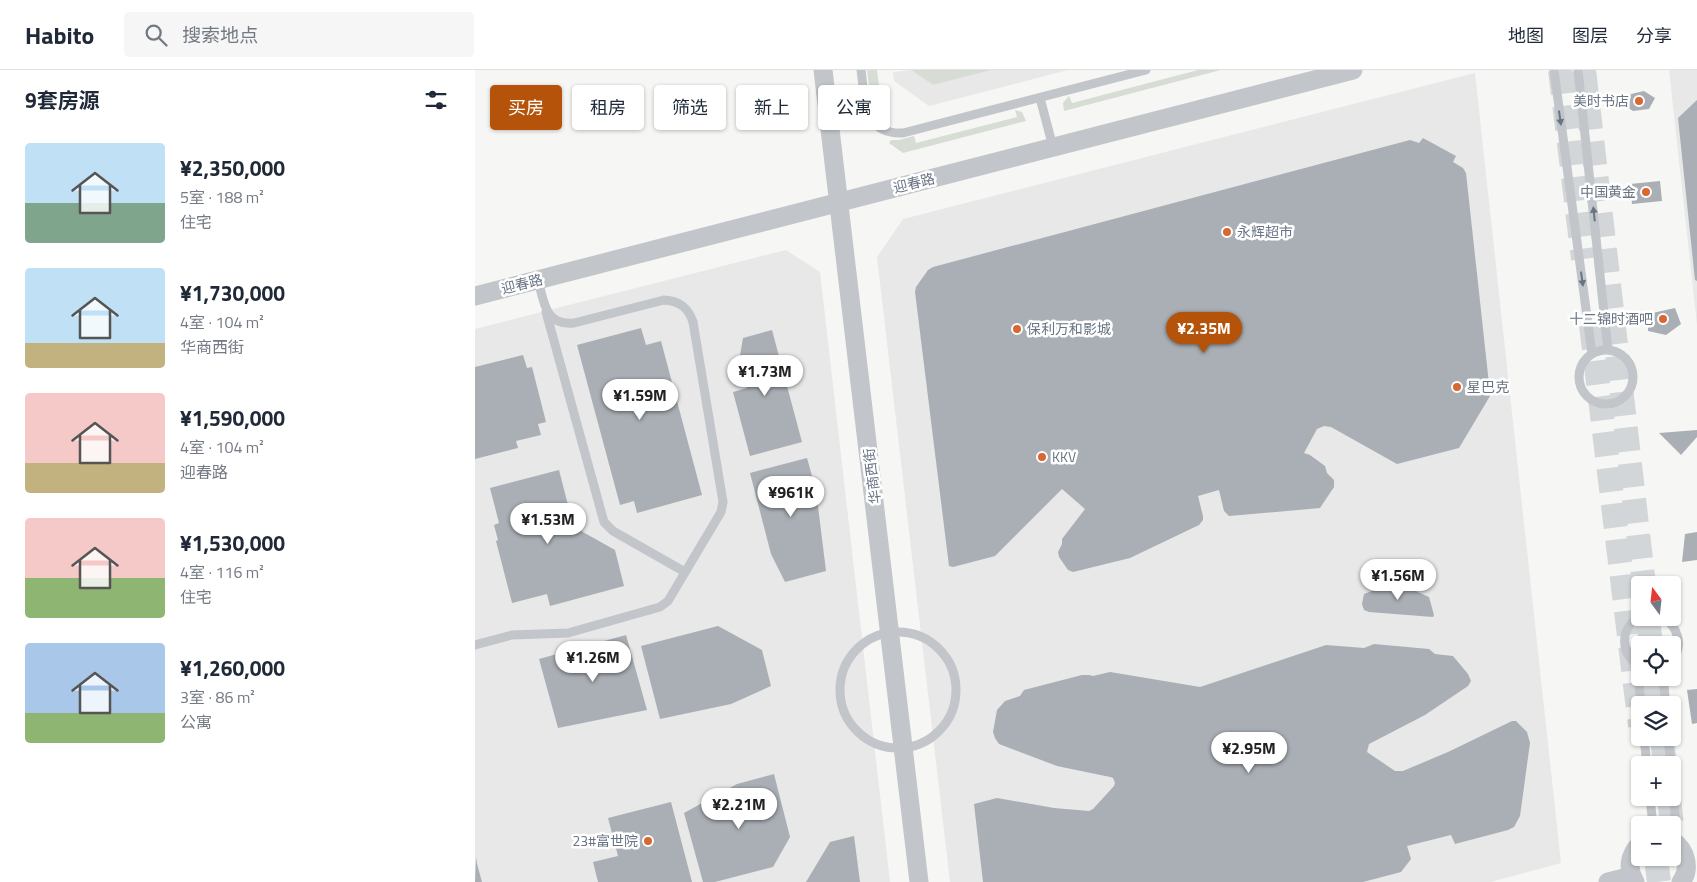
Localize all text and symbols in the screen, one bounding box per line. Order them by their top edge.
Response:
search box [124,12,474,57]
text: Habito [25,17,94,53]
text: 搜索地点 [182,20,258,49]
icon: search [142,21,170,49]
text: 地图 [1508,22,1544,49]
text: 图层 [1572,22,1608,49]
text: 分享 [1636,22,1672,49]
text: 9套房源 [25,84,100,116]
chip: 买房 [490,85,562,130]
chip: 租房 [572,85,644,130]
chip: 筛选 [654,85,726,130]
chip: 新上 [736,85,808,130]
chip: 公寓 [818,85,890,130]
icon: filters [422,86,450,114]
place label: 美时书店 [1573,90,1629,111]
marker: 美时书店 [1633,95,1645,107]
one-way arrow [1556,111,1564,127]
text: ¥2,350,000 [180,152,285,184]
icon: home [65,163,125,223]
street label: 迎春路 [891,167,937,198]
place label: 中国黄金 [1580,181,1636,202]
text: 5室 · 188 m² [180,185,264,209]
marker: 中国黄金 [1640,186,1652,198]
one-way arrow [1590,206,1598,222]
text: 住宅 [180,210,212,234]
place label: 永辉超市 [1237,221,1293,242]
marker: 永辉超市 [1221,226,1233,238]
street label: 迎春路 [499,268,545,299]
one-way arrow [1578,272,1586,288]
text: ¥1,730,000 [180,277,285,309]
icon: home [65,288,125,348]
place label: 十二锦时酒吧 [1569,308,1653,329]
text: 4室 · 104 m² [180,310,264,334]
pin: ¥2.35M [1163,312,1245,354]
marker: 十二锦时酒吧 [1657,313,1669,325]
text: ¥2.35M [1177,316,1231,340]
place label: 保利万和影城 [1027,318,1111,339]
marker: 保利万和影城 [1011,323,1023,335]
text: 华商西街 [180,335,244,359]
pin: ¥1.73M [724,354,806,397]
text: ¥1.73M [738,359,792,383]
place label: 星巴克 [1467,376,1509,397]
pin: ¥1.59M [599,378,681,421]
marker: 星巴克 [1451,381,1463,393]
text: ¥1.59M [613,383,667,407]
text: ¥1,590,000 [180,402,285,434]
icon: home [65,413,125,473]
text: 4室 · 104 m² [180,435,264,459]
place label: KKV [1052,446,1076,467]
street label: 华商西街 [858,447,885,505]
marker: KKV [1036,451,1048,463]
text: 迎春路 [180,460,228,484]
pin: ¥961K [756,476,826,518]
text: ¥961K [768,480,814,504]
pin: ¥1.53M [507,502,589,545]
text: ¥1.53M [521,507,575,531]
text: ¥1,530,000 [180,527,285,559]
icon: home [65,538,125,598]
pin: ¥1.56M [1357,558,1439,601]
text: 4室 · 116 m² [180,560,264,584]
text: ¥1.56M [1371,563,1425,587]
north arrow [1631,576,1681,626]
map controls [1631,576,1681,866]
text: 住宅 [180,585,212,609]
button: locate [1631,636,1681,686]
pin: ¥1.26M [552,640,634,683]
text: ¥1.26M [566,645,620,669]
text: ¥1,260,000 [180,652,285,684]
icon: home [65,663,125,723]
text: 3室 · 86 m² [180,685,255,709]
button: layers [1631,696,1681,746]
text: 公寓 [180,710,212,734]
pin: ¥2.95M [1208,732,1290,774]
text: ¥2.95M [1222,736,1276,760]
button: + [1631,756,1681,806]
pin: ¥2.21M [698,788,780,830]
text: ¥2.21M [712,792,766,816]
button: − [1631,816,1681,866]
place label: 23#富世院 [572,830,638,851]
marker: 23#富世院 [642,835,654,847]

